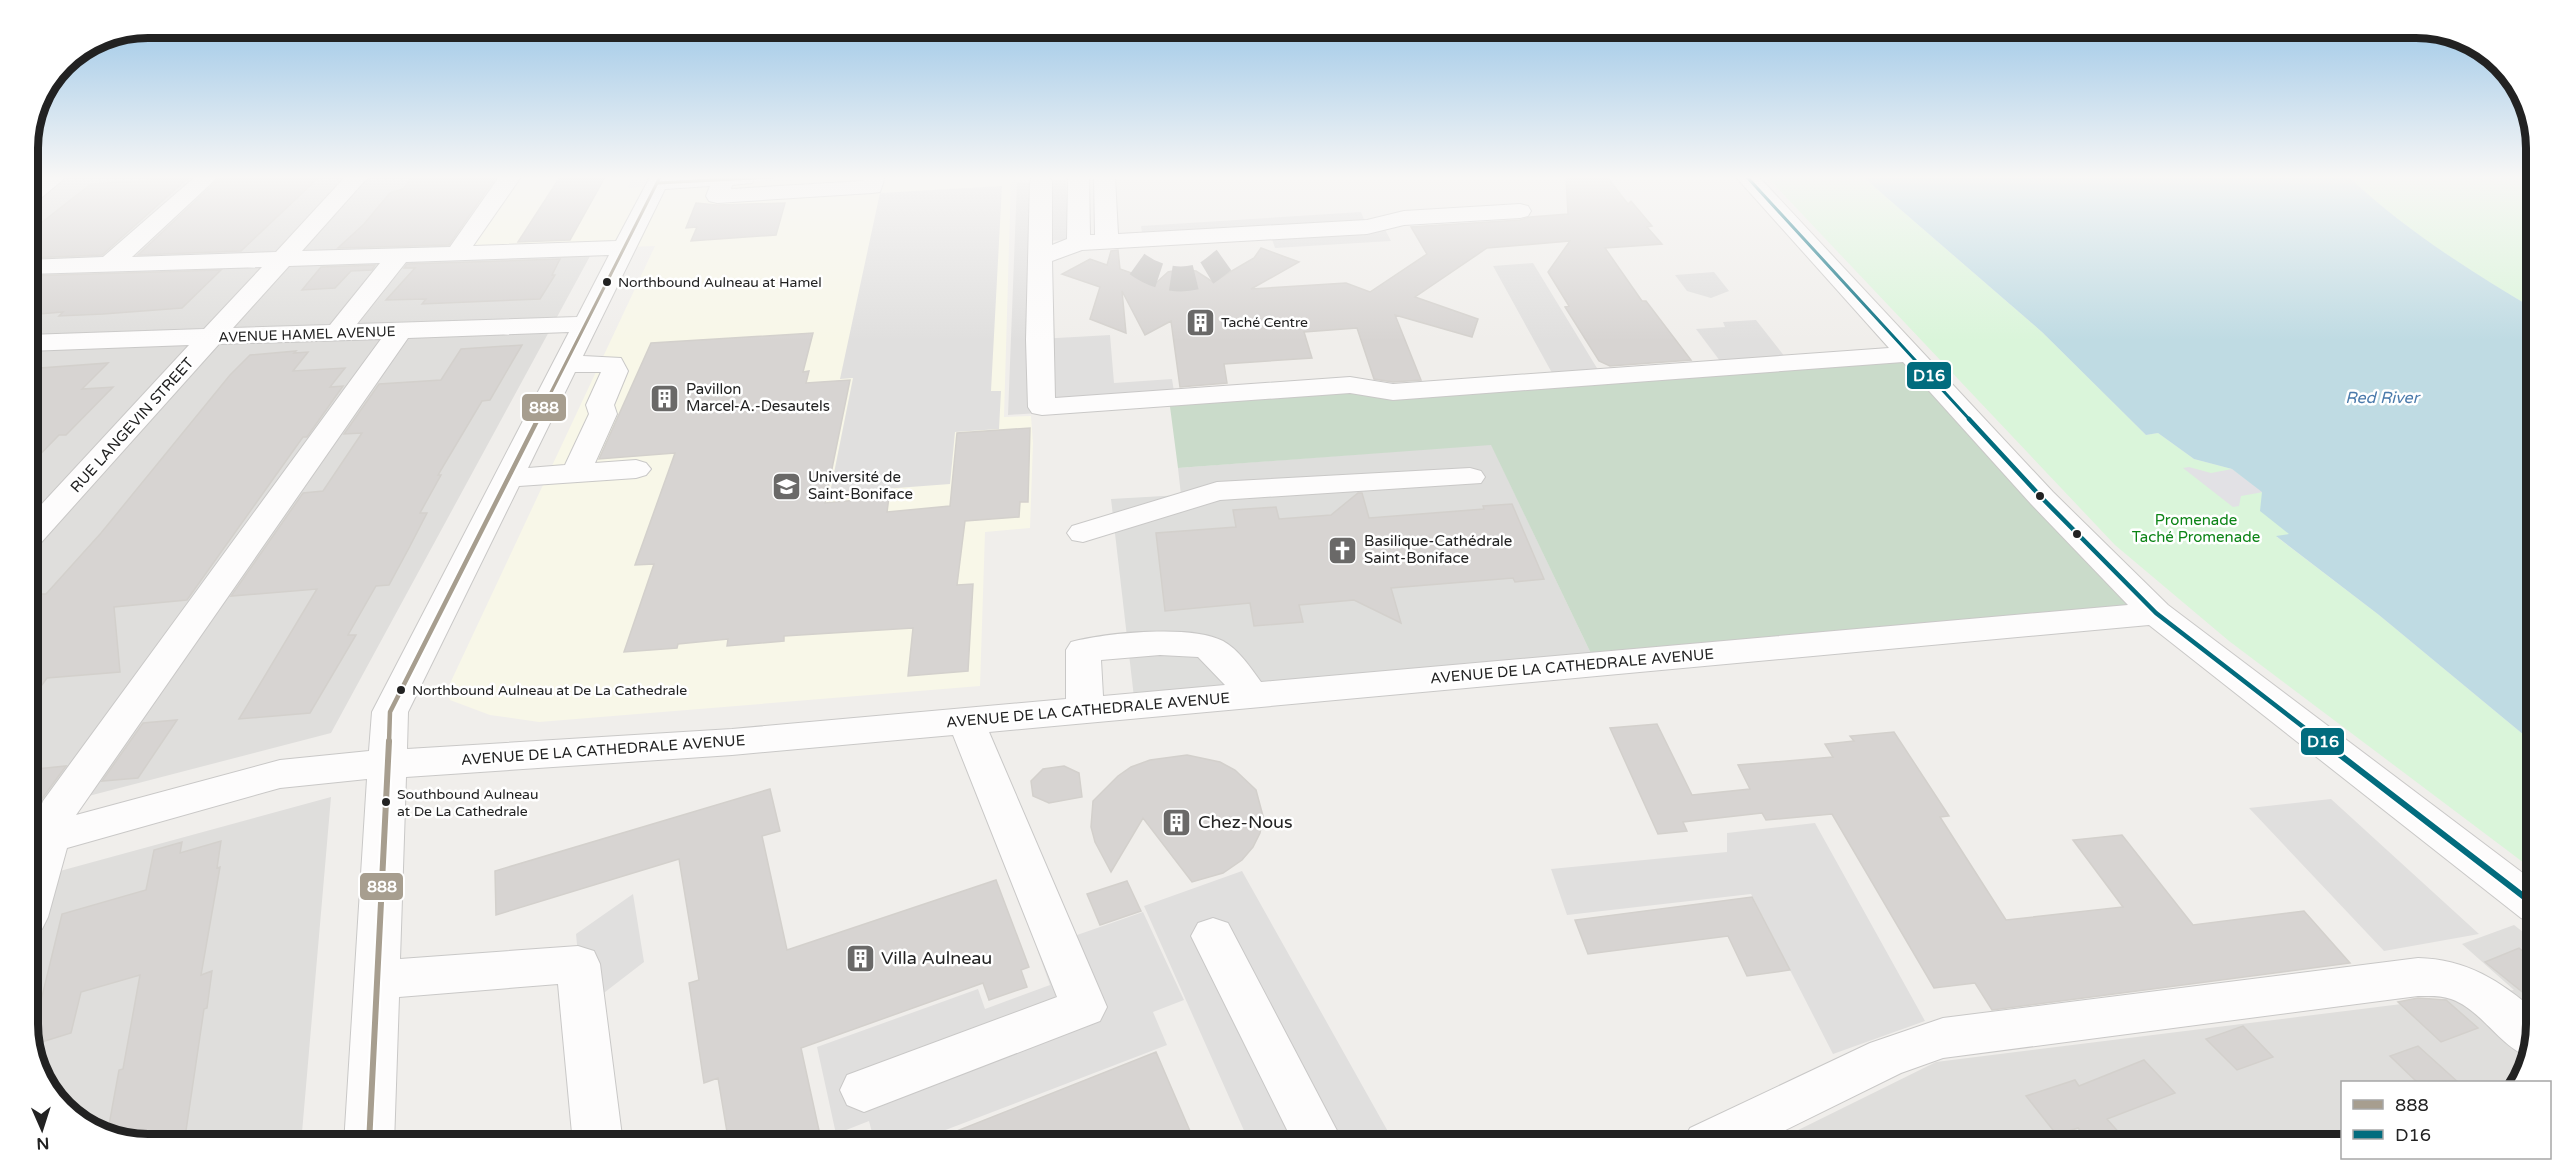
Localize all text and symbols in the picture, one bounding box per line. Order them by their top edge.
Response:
place label: Northbound Aulneau at Hamel [618,274,822,291]
marker: Northbound Aulneau at Hamel [601,276,613,288]
building icon: Taché Centre [1184,306,1216,338]
place label: Taché Centre [1221,314,1308,331]
street label: AVENUE HAMEL AVENUE [218,323,396,346]
street label: RUE LANGEVIN STREET [67,354,197,496]
line badge: D16 [1906,361,1952,390]
text: D16 [1913,366,1945,386]
place label: Pavillon Marcel-A.-Desautels [686,380,830,415]
building icon: Pavillon Marcel-A.-Desautels [649,382,681,414]
water label: Red River [2345,388,2421,408]
line badge: 888 [521,393,567,422]
text: 888 [529,398,559,418]
place label: Université de Saint-Boniface [808,468,913,503]
school or university icon: Université de Saint-Boniface [771,470,803,502]
unlabelled marker [2034,490,2046,502]
park label: Promenade Taché Promenade [2132,511,2260,546]
unlabelled marker [2071,528,2083,540]
place label: Basilique-Cathédrale Saint-Boniface [1364,532,1512,567]
church icon: Basilique-Cathédrale Saint-Boniface [1327,534,1359,566]
street label: AVENUE DE LA CATHEDRALE AVENUE [1429,645,1715,687]
place label: Northbound Aulneau at De La Cathedrale [412,682,687,699]
marker: Northbound Aulneau at De La Cathedrale [395,684,407,696]
street label: AVENUE DE LA CATHEDRALE AVENUE [945,689,1231,731]
line badge: D16 [2300,727,2345,756]
street label: AVENUE DE LA CATHEDRALE AVENUE [460,731,746,769]
text: D16 [2307,732,2339,752]
place label: Southbound Aulneau at De La Cathedrale [397,786,538,820]
marker: Southbound Aulneau at De La Cathedrale [380,796,392,808]
building icon: Chez-Nous [1161,806,1193,838]
place label: Chez-Nous [1198,811,1293,833]
line badge: 888 [359,872,404,901]
text: 888 [367,877,397,897]
building icon: Villa Aulneau [844,942,876,974]
place label: Villa Aulneau [881,947,992,969]
legend [2341,1081,2551,1159]
text: 888 [2395,1094,2429,1116]
north arrow [12,1099,72,1159]
text: D16 [2395,1124,2431,1146]
text: N [36,1133,50,1153]

